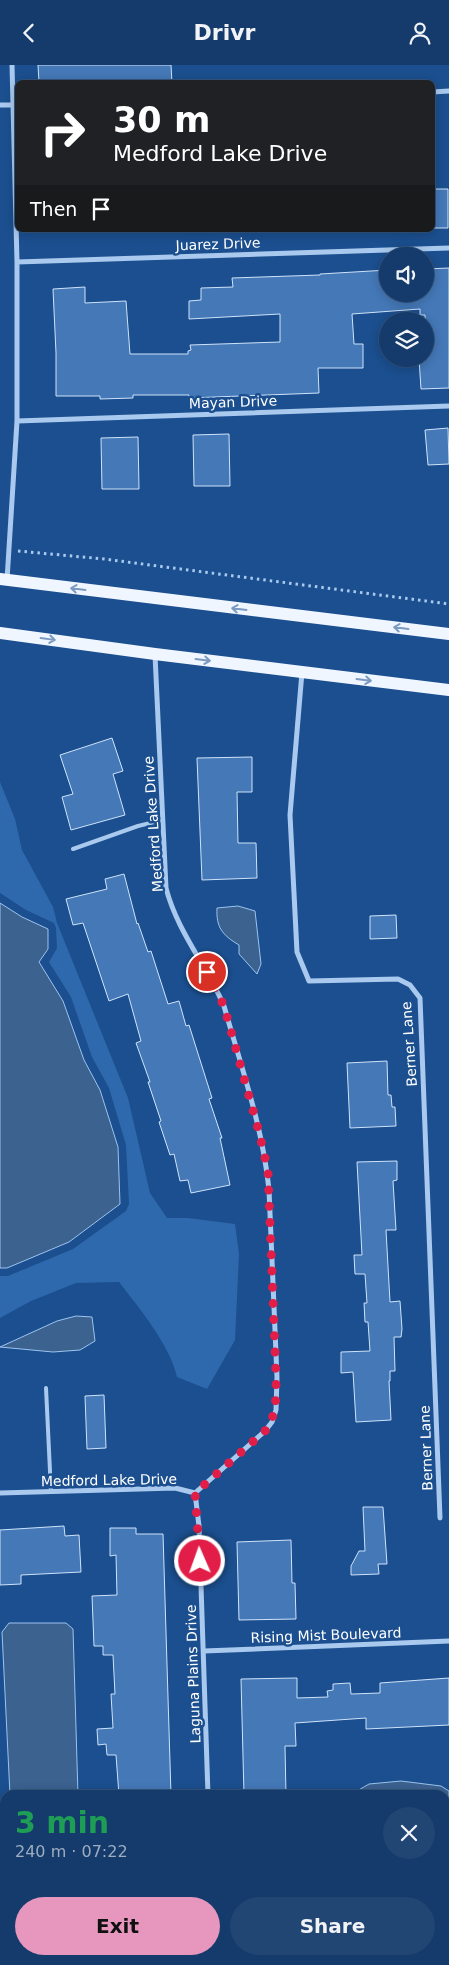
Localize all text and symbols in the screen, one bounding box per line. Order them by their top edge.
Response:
icon: back [15,19,43,47]
icon: person [406,19,434,47]
text: Drivr [194,20,255,45]
icon: right [30,100,95,165]
text: 30 m [113,100,210,140]
text: Medford Lake Drive [113,141,327,166]
icon: arrive [87,195,115,223]
text: Then [30,198,77,220]
street label: Juarez Drive [174,235,261,254]
map controls [379,247,434,367]
button: sound [379,247,434,302]
button: layers [379,312,434,367]
street label: Mayan Drive [189,392,277,412]
one-way arrow [70,584,86,594]
one-way arrow [232,604,248,614]
one-way arrow [393,623,409,633]
one-way arrow [40,635,56,645]
one-way arrow [195,655,211,665]
one-way arrow [356,675,372,685]
street label: Medford Lake Drive [140,755,166,893]
pin [186,951,228,993]
icon: arrive [193,958,221,986]
street label: Berner Lane [398,1001,420,1087]
street label: Berner Lane [417,1405,435,1491]
street label: Medford Lake Drive [41,1471,177,1489]
position arrow [173,1534,225,1586]
street label: Laguna Plains Drive [183,1604,203,1744]
street label: Rising Mist Boulevard [250,1624,402,1646]
text: 3 min [15,1805,109,1840]
button: close [383,1807,435,1859]
text: 240 m · 07:22 [15,1842,128,1861]
button: Exit [15,1897,220,1955]
button: Share [230,1897,435,1955]

